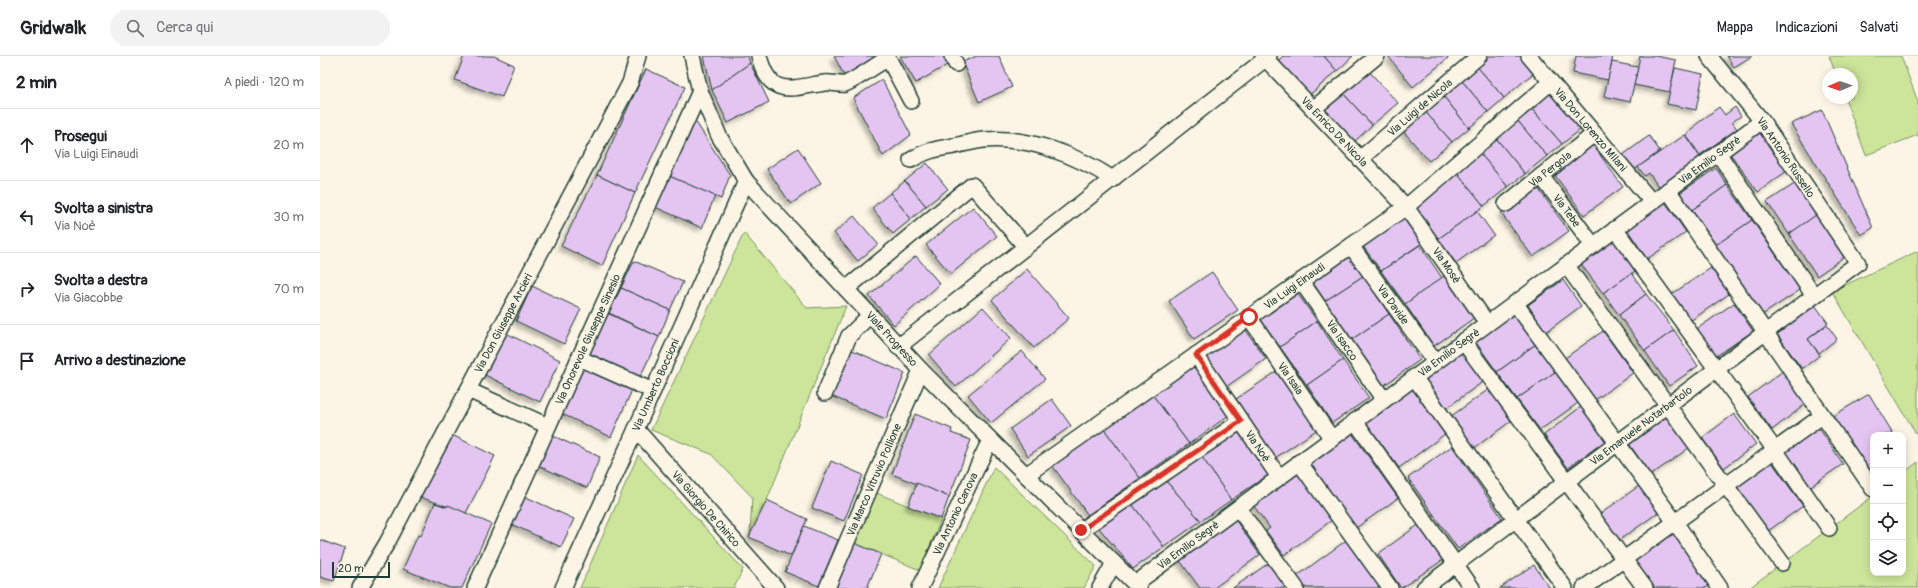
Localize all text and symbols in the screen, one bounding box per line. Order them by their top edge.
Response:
search box [110,10,390,46]
text: Gridwalk [20,16,86,40]
icon: search [124,17,146,39]
text: Cerca qui [156,18,213,37]
text: Mappa [1717,19,1753,36]
text: Indicazioni [1775,19,1837,36]
text: Salvati [1859,19,1898,36]
north arrow [1822,68,1858,104]
text: 2 min [16,72,57,93]
text: A piedi · 120 m [224,74,304,90]
street label: Via Luigi de Nicola [1385,76,1455,139]
street label: Via Don Lorenzo MIlani [1552,85,1629,174]
street label: Via Enrico De Nicola [1298,94,1370,169]
street label: Via Antonio Russello [1754,115,1817,200]
text: Prosegui [54,127,107,146]
street label: Via Emilio Segrè [1676,133,1743,187]
icon: ahead [16,134,38,156]
text: 20 m [273,137,304,153]
text: Via Luigi Einaudi [54,146,138,162]
street label: Via Pergola [1526,149,1574,190]
street label: Via Tebe [1550,192,1583,230]
text: Svolta a sinistra [54,199,153,218]
icon: left [16,206,38,228]
text: 30 m [274,209,304,225]
text: Via Noè [54,218,96,234]
street label: Via Mosè [1429,245,1463,286]
street label: Via Luigi Einaudi [1261,260,1327,312]
text: Svolta a destra [54,271,148,290]
street label: Via Don Giuseppe Arcieri [472,271,535,376]
street label: Via Onorevole Giuseppe Sinesio [553,272,623,407]
icon: right [16,278,38,300]
text: 70 m [274,281,304,297]
street label: Via Davide [1374,282,1412,327]
text: Via Giacobbe [54,290,123,306]
route start [1240,308,1258,326]
street label: Viale Progresso [863,309,920,369]
street label: Via Isacco [1323,318,1360,363]
street label: Via Emilio Segrè [1416,326,1483,380]
street label: Via Umberto Boccioni [630,337,682,434]
icon: arrive [16,350,38,372]
text: Arrivo a destinazione [54,351,186,370]
street label: Via Isaia [1275,360,1306,397]
street label: Via Emanuele Notarbartolo [1588,383,1695,468]
street label: Via Marco Vitruvio Pollione [844,421,904,538]
street label: Via Noè [1242,428,1273,465]
map controls [1870,432,1906,576]
button: + [1870,432,1906,468]
street label: Via Giorgio De Chirico [669,468,743,550]
button: − [1870,468,1906,504]
street label: Via Antonio Canova [930,471,981,558]
button: locate [1870,504,1906,540]
street label: Via Emilio Segrè [1155,518,1222,572]
route end [1072,521,1090,539]
button: layers [1870,540,1906,576]
scale bar [332,560,390,579]
text: 20 m [338,562,364,575]

